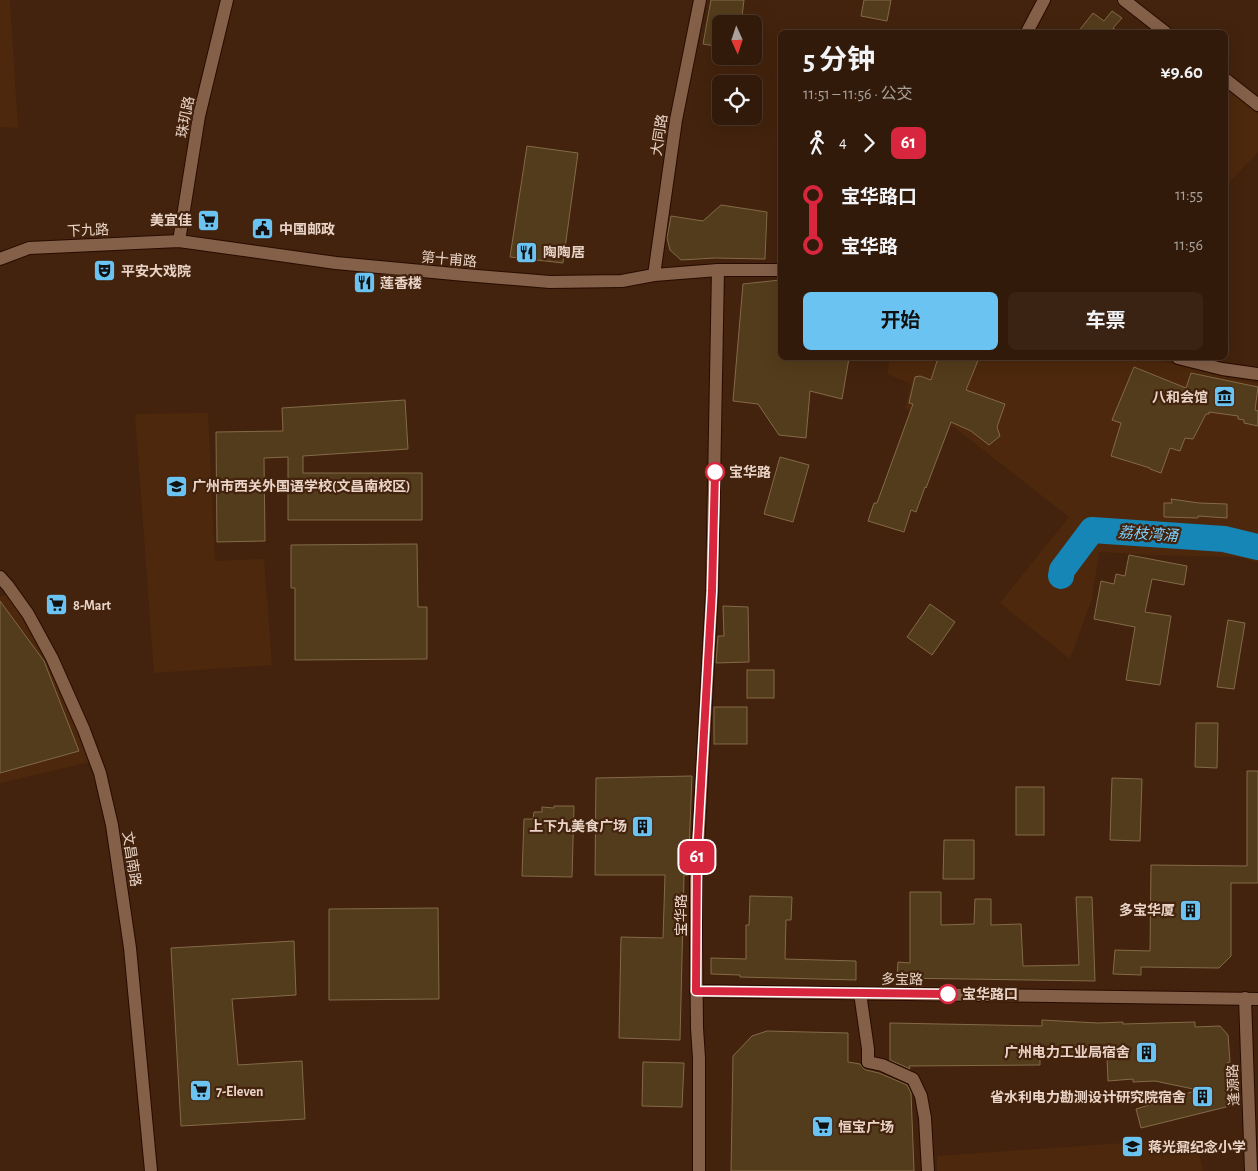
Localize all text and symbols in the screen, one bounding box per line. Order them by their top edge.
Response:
north arrow [712,15,762,65]
map controls [712,15,762,125]
text: 5 分钟 [803,47,875,75]
text: ¥9.60 [1160,63,1203,82]
button: locate [712,75,762,125]
text: 11:51 – 11:56 · 公交 [803,86,913,102]
street label: 珠玑路 [174,95,197,139]
street label: 大同路 [649,113,670,157]
icon: walk [803,129,831,157]
icon: forward [855,129,883,157]
text: 4 [839,134,847,150]
text: 61 [901,134,916,152]
text: 11:55 [1175,187,1203,203]
text: 宝华路口 [841,188,917,207]
supermarket icon: 美宜佳 [196,208,220,232]
place label: 美宜佳 [150,212,192,228]
public building icon: 中国邮政 [251,217,275,241]
street label: 下九路 [67,222,109,239]
place label: 中国邮政 [279,222,335,237]
text: 11:56 [1174,237,1203,253]
text: 宝华路 [841,238,898,257]
restaurant icon: 陶陶居 [515,240,539,264]
place label: 陶陶居 [543,245,585,260]
street label: 第十甫路 [420,249,478,269]
theatre icon: 平安大戏院 [93,259,117,283]
place label: 平安大戏院 [121,263,191,279]
restaurant icon: 莲香楼 [352,271,376,295]
place label: 莲香楼 [380,276,422,291]
button: 开始 [803,292,998,350]
button: 车票 [1008,292,1203,350]
museum icon: 八和会馆 [1212,385,1236,409]
place label: 八和会馆 [1152,390,1208,405]
marker: 宝华路 [705,462,725,482]
place label: 宝华路 [729,464,771,480]
school or university icon: 广州市西关外国语学校(文昌南校区) [164,474,188,498]
place label: 广州市西关外国语学校(文昌南校区) [192,478,410,494]
water label: 荔枝湾涌 [1118,524,1180,544]
supermarket icon: 8-Mart [45,593,69,617]
place label: 8-Mart [73,599,111,613]
building icon: 上下九美食广场 [631,814,655,838]
place label: 上下九美食广场 [529,818,627,834]
street label: 文昌南路 [120,830,143,888]
line badge: 61 [674,841,720,873]
text: 61 [689,848,705,866]
street label: 宝华路 [673,894,689,936]
building icon: 多宝华厦 [1179,898,1203,922]
place label: 多宝华厦 [1119,902,1175,918]
street label: 多宝路 [881,972,923,987]
marker: 宝华路口 [938,984,958,1004]
place label: 宝华路口 [962,986,1018,1002]
building icon: 广州电力工业局宿舍 [1134,1040,1158,1064]
place label: 广州电力工业局宿舍 [1004,1044,1130,1060]
street label: 逢源路 [1225,1064,1242,1106]
supermarket icon: 7-Eleven [188,1079,212,1103]
place label: 7-Eleven [216,1085,264,1099]
building icon: 省水利电力勘测设计研究院宿舍 [1190,1085,1214,1109]
place label: 省水利电力勘测设计研究院宿舍 [990,1089,1186,1105]
supermarket icon: 恒宝广场 [810,1115,834,1139]
place label: 恒宝广场 [838,1119,894,1135]
school or university icon: 蒋光鼐纪念小学 [1120,1135,1144,1159]
place label: 蒋光鼐纪念小学 [1148,1139,1246,1155]

